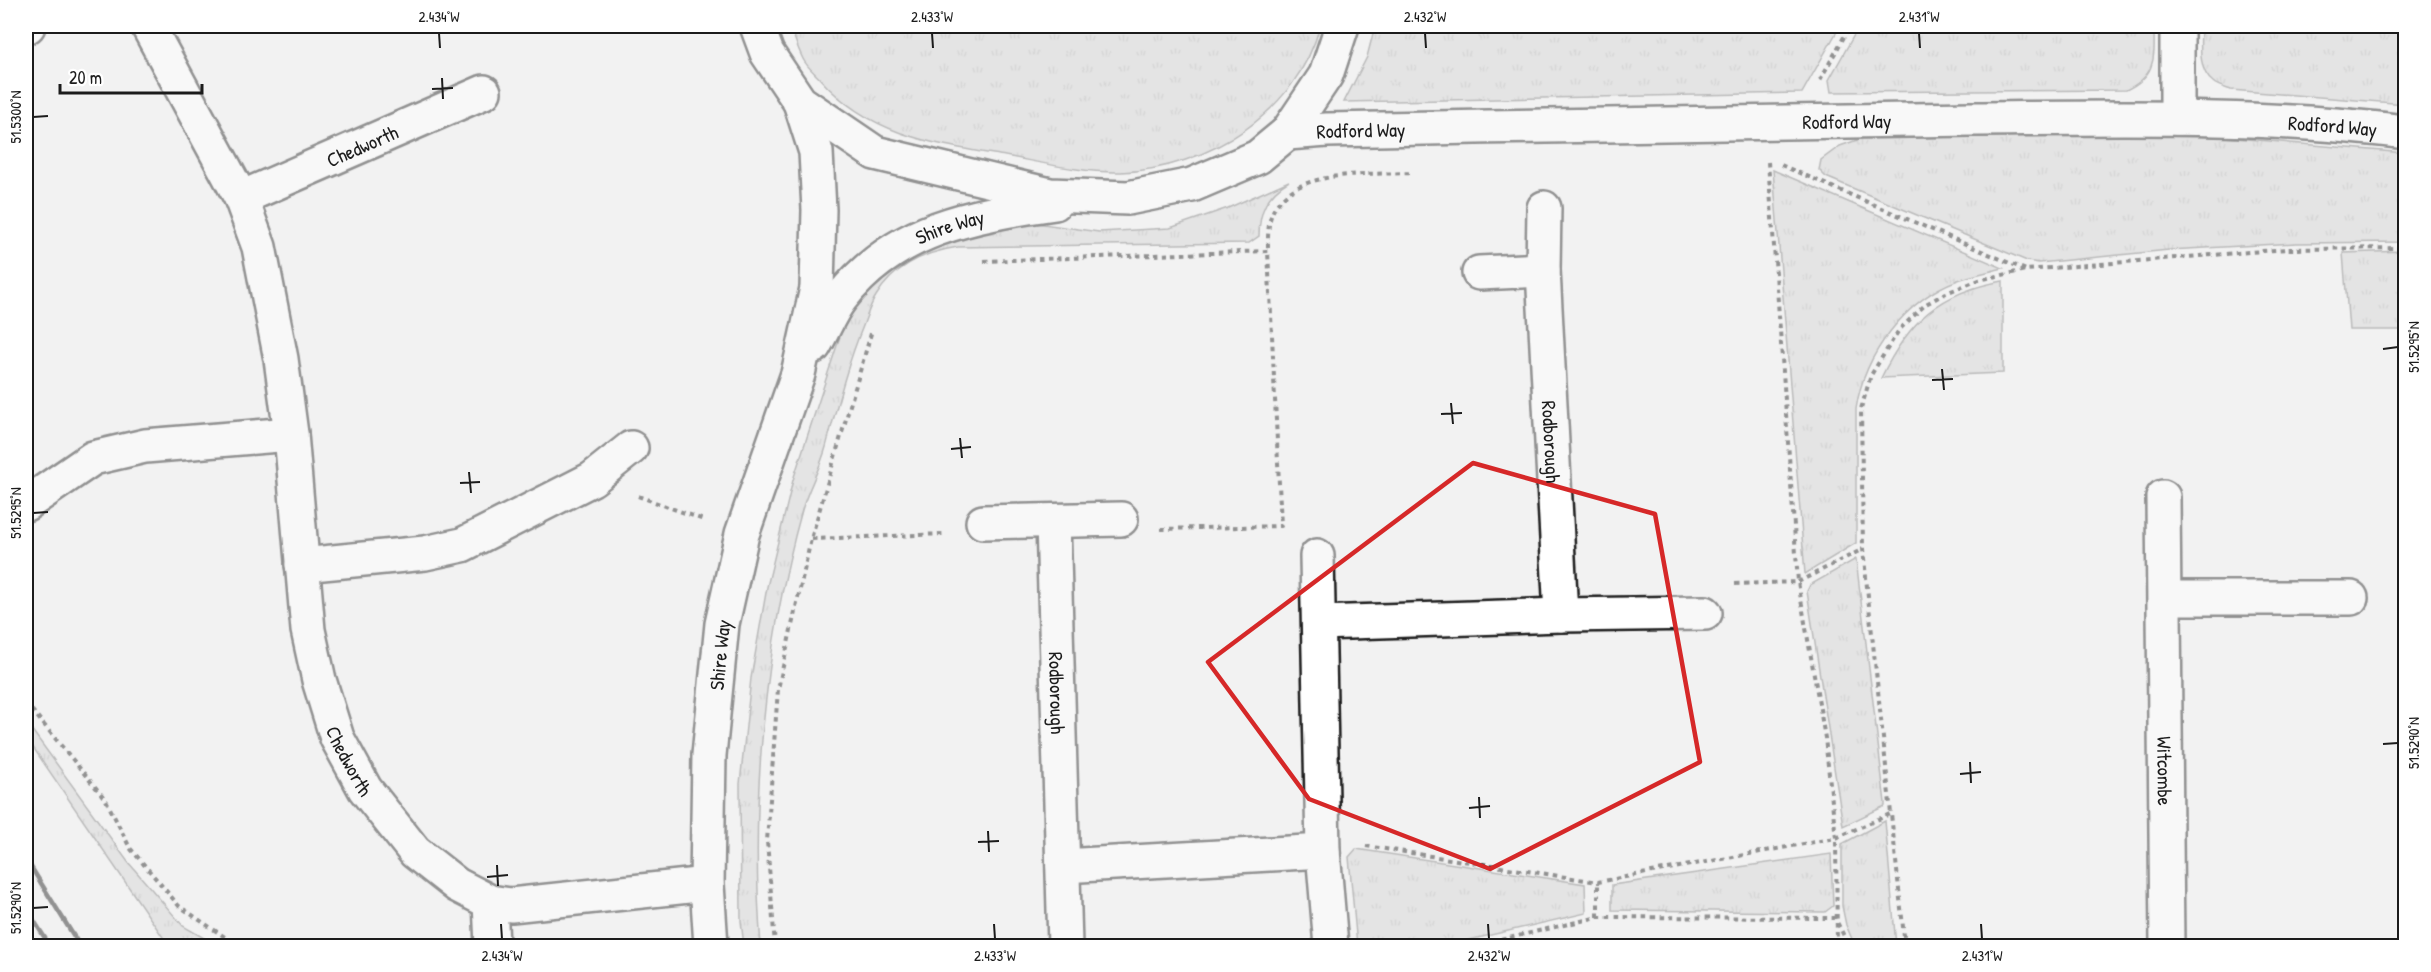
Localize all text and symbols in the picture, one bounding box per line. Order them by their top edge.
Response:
text: 2.434°W [419,6,460,27]
text: 2.433°W [911,6,954,27]
text: 2.432°W [1404,6,1447,27]
text: 2.431°W [1899,6,1940,27]
scale bar [60,57,202,95]
text: 20 m [69,65,102,90]
text: 51.5300°N [5,90,26,143]
street label: Rodford Way [1802,106,1891,135]
street label: Rodford Way [2287,108,2378,142]
street label: Rodford Way [1315,115,1406,144]
street label: Chedworth [322,118,402,173]
street label: Shire Way [911,202,987,250]
text: 51.5295°N [2403,321,2424,373]
street label: Rodborough [1536,400,1568,484]
text: 51.5295°N [5,487,26,539]
street label: Shire Way [702,616,736,691]
street label: Rodborough [1043,651,1073,734]
text: 51.5290°N [2403,717,2424,769]
street label: Chedworth [321,723,379,802]
street label: Witcombe [2152,736,2179,806]
text: 51.5290°N [5,882,26,934]
text: 2.434°W [482,945,523,966]
text: 2.433°W [974,945,1017,966]
text: 2.432°W [1468,945,1511,966]
text: 2.431°W [1962,945,2003,966]

